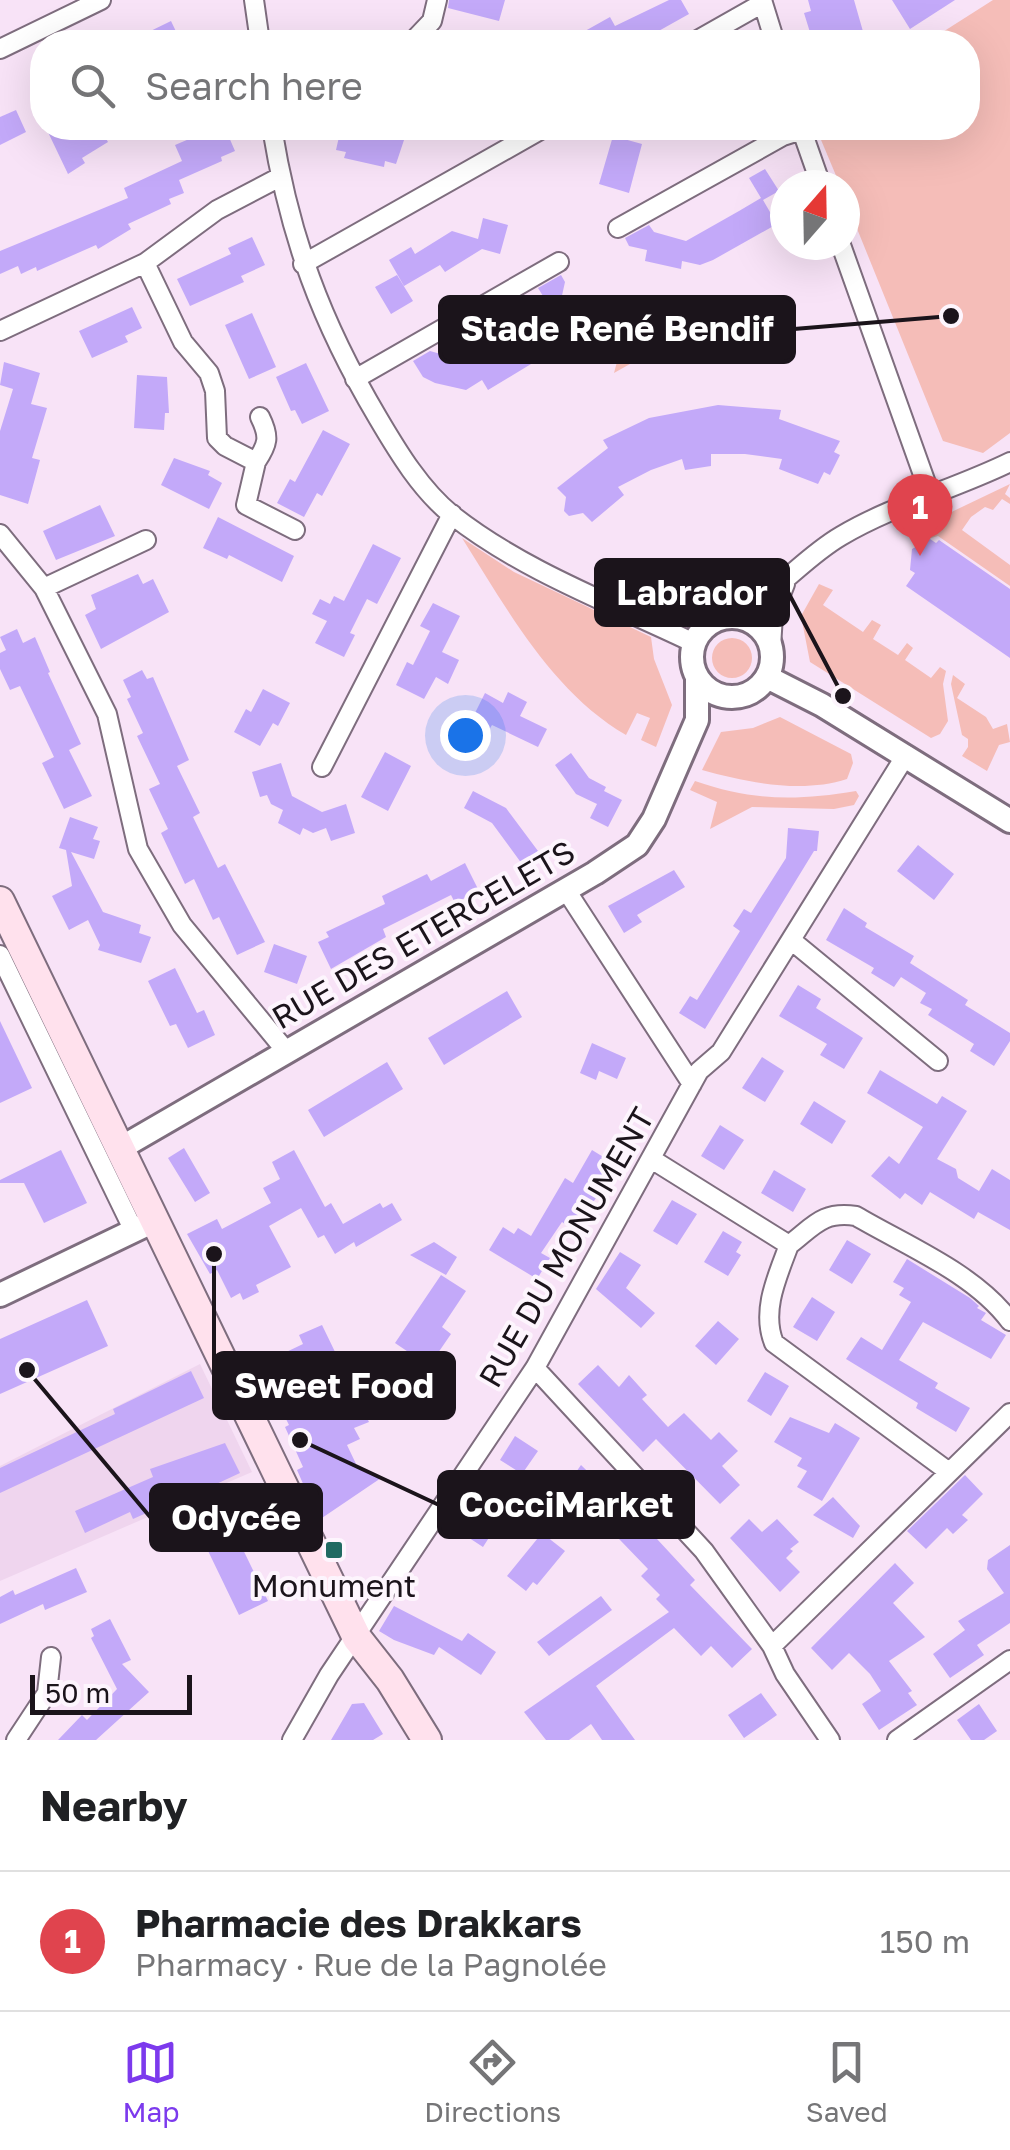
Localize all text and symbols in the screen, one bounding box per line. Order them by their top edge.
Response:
search box [30,30,980,140]
icon: search [65,58,120,113]
text: Search here [145,63,363,108]
north arrow [770,170,860,260]
callout: Stade René Bendif [440,297,794,362]
text: Stade René Bendif [460,307,774,349]
pin: 1 [888,474,952,556]
callout: Labrador [596,560,788,625]
text: Labrador [616,571,768,613]
your location [440,710,491,761]
street label: RUE DES ETERCELETS [265,832,581,1036]
street label: RUE DU MONUMENT [471,1100,662,1393]
callout: Sweet Food [214,1353,454,1418]
text: Sweet Food [234,1364,434,1406]
callout: CocciMarket [439,1472,693,1537]
text: CocciMarket [459,1483,673,1525]
callout: Odycée [151,1485,321,1550]
text: Odycée [171,1496,301,1538]
marker: Monument [323,1539,345,1561]
place label: Monument [252,1566,416,1604]
scale bar [30,1670,192,1714]
text: 50 m [45,1676,110,1709]
text: Nearby [40,1780,188,1830]
text: Pharmacie des Drakkars [135,1900,582,1945]
text: 1 [64,1922,81,1960]
text: 150 m [880,1922,970,1960]
text: Pharmacy · Rue de la Pagnolée [135,1945,607,1983]
tab: Map [122,2035,180,2128]
tab: Directions [424,2035,561,2128]
tab: Saved [806,2035,888,2128]

